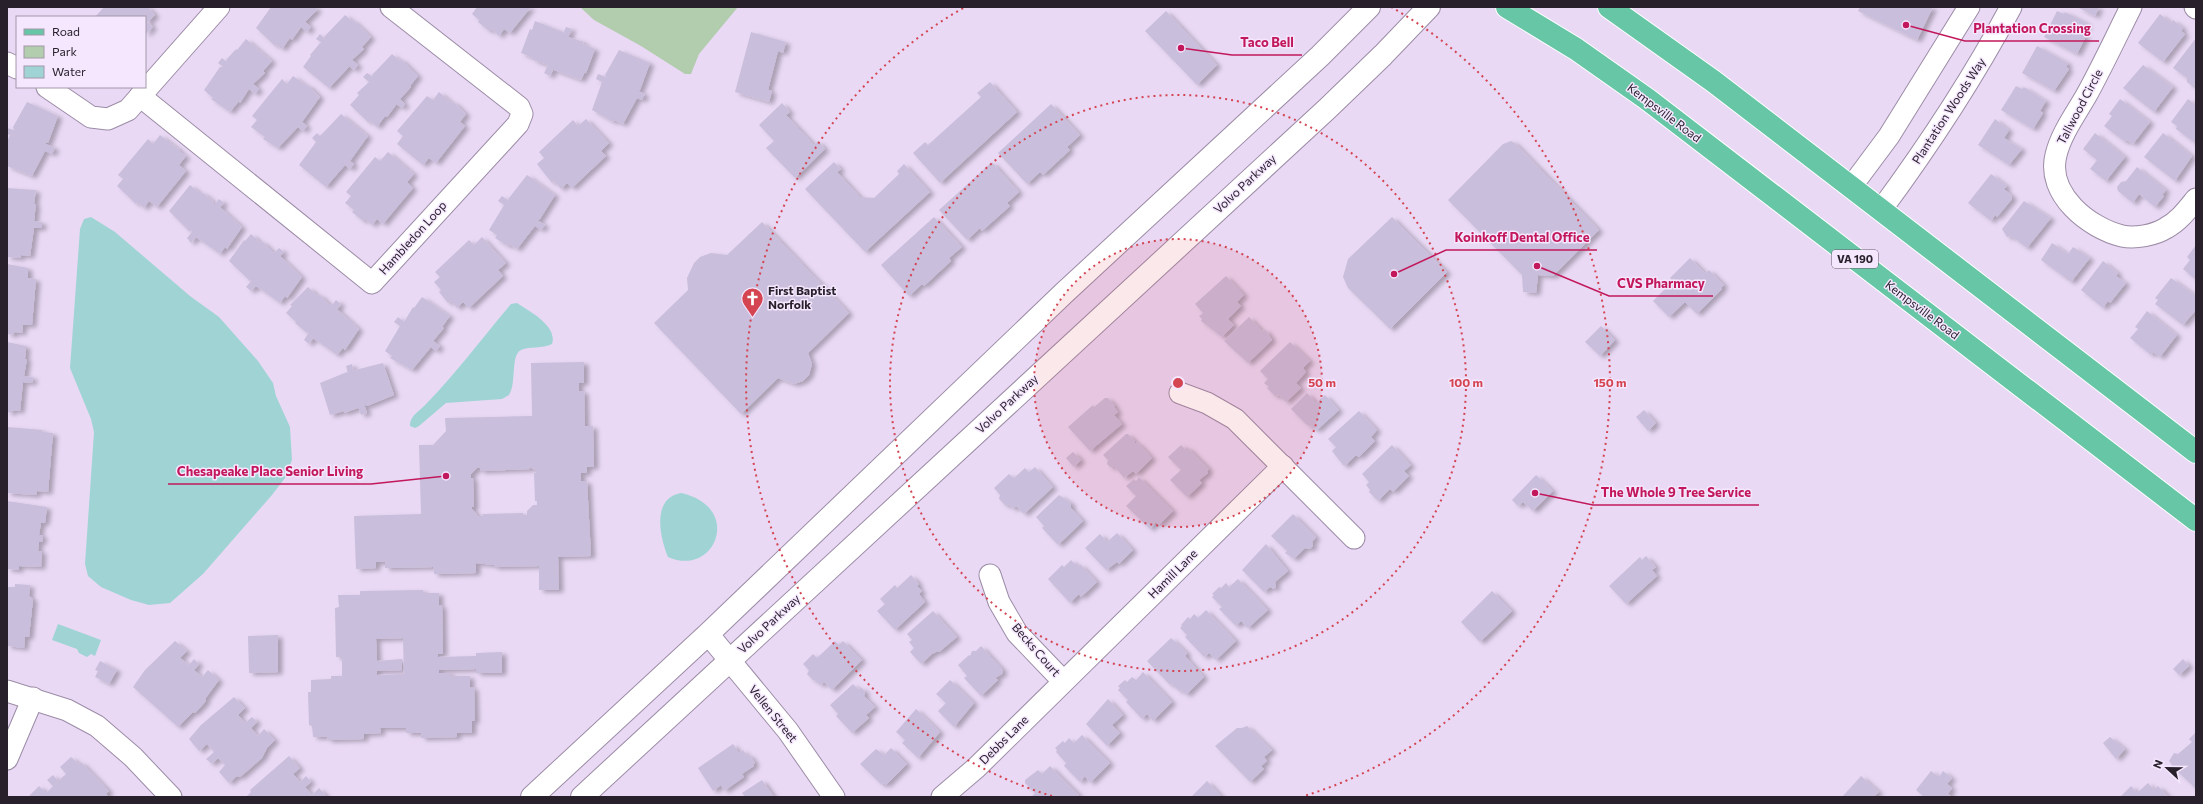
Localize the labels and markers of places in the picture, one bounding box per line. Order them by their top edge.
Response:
callout: Plantation Crossing [1965,16,2099,41]
callout: Taco Bell [1232,30,1302,55]
callout: Koinkoff Dental Office [1446,225,1597,250]
callout: CVS Pharmacy [1609,271,1713,296]
place label: First Baptist Norfolk [768,283,836,311]
church icon: First Baptist Norfolk [739,285,765,318]
centre of rings [1171,376,1185,390]
callout: Chesapeake Place Senior Living [168,459,371,484]
callout: The Whole 9 Tree Service [1593,480,1759,505]

